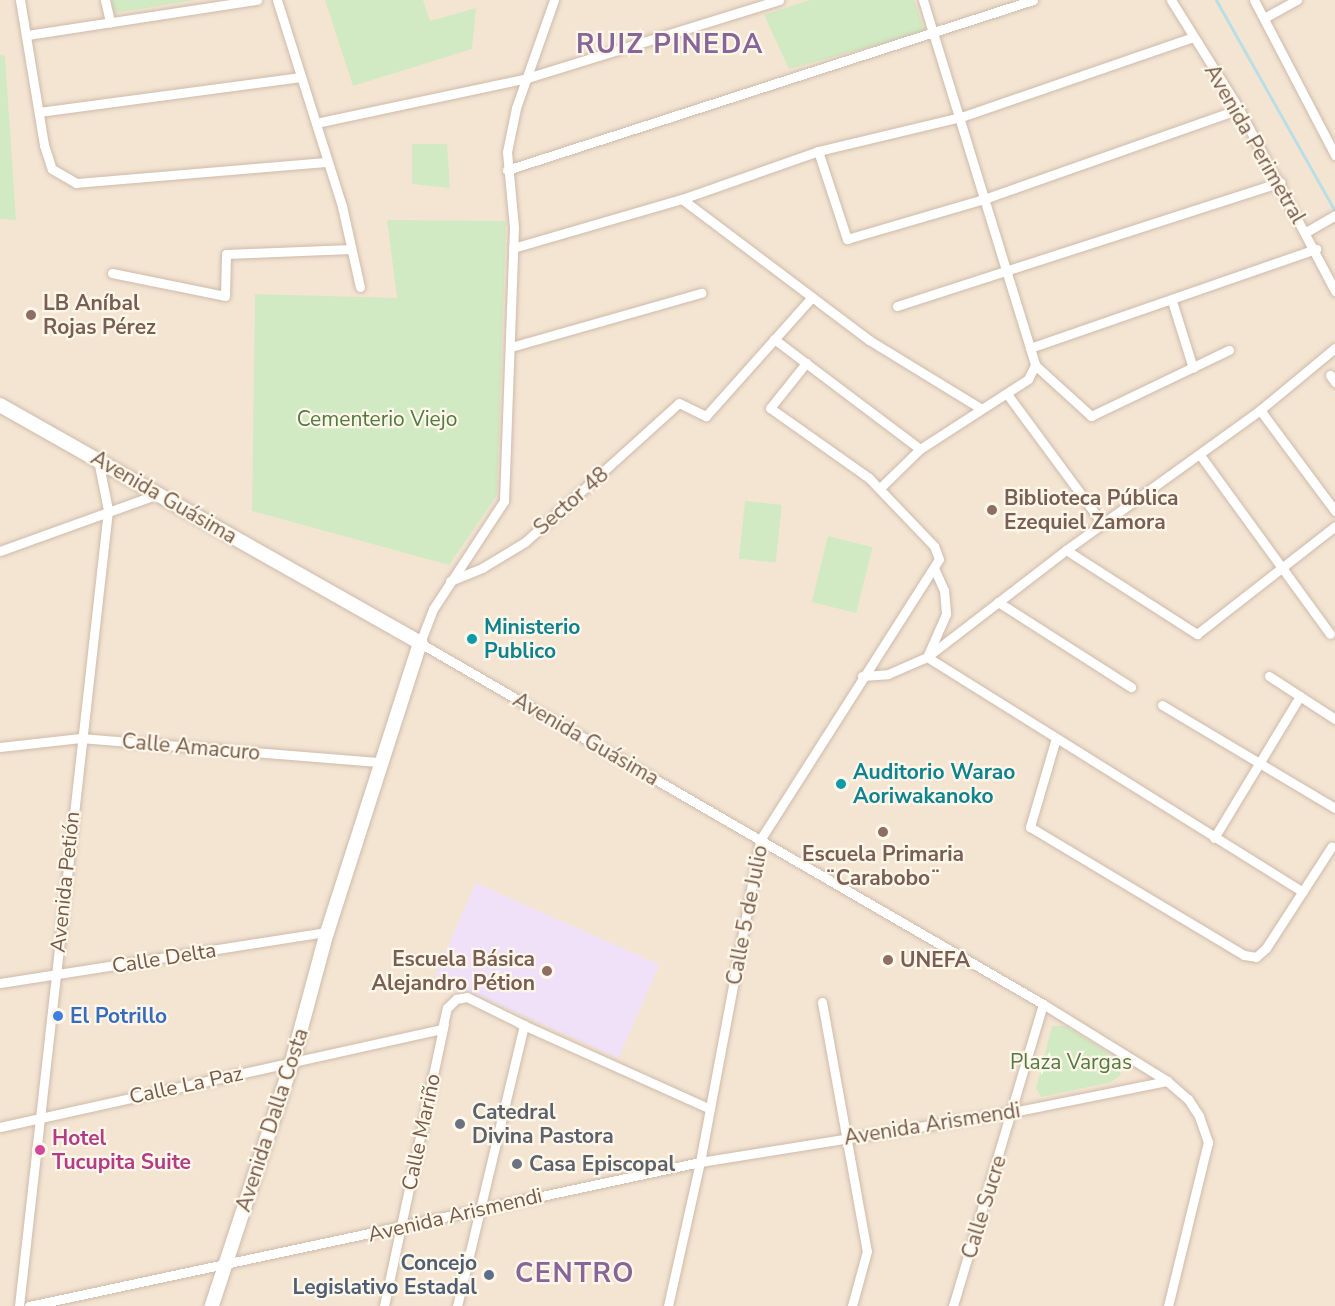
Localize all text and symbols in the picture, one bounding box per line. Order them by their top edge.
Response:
district label: RUIZ PINEDA [576,29,764,61]
street label: Avenida Perimetral [1199,60,1311,228]
place label: LB Aníbal Rojas Pérez [43,290,156,340]
marker: LB Aníbal Rojas Pérez [24,308,38,322]
park label: Cementerio Viejo [297,406,457,432]
street label: Avenida Guásima [87,445,241,549]
street label: Sector 48 [528,462,614,540]
place label: Biblioteca Pública Ezequiel Zamora [1004,485,1178,535]
marker: Biblioteca Pública Ezequiel Zamora [985,503,999,517]
place label: Ministerio Publico [484,614,580,664]
marker: Ministerio Publico [465,632,479,646]
street label: Avenida Guásima [509,687,663,791]
street label: Calle Amacuro [121,728,261,766]
place label: Auditorio Warao Aoriwakanoko [853,759,1015,809]
marker: Auditorio Warao Aoriwakanoko [834,777,848,791]
street label: Avenida Petión [45,810,85,954]
marker: Escuela Primaria ¨Carabobo¨ [876,825,890,839]
place label: Escuela Primaria ¨Carabobo¨ [802,841,964,891]
street label: Calle 5 de Julio [721,843,773,987]
street label: Calle Delta [110,937,218,979]
place label: Escuela Básica Alejandro Pétion [371,946,535,996]
place label: UNEFA [900,947,970,973]
marker: UNEFA [881,953,895,967]
marker: Escuela Básica Alejandro Pétion [540,964,554,978]
place label: El Potrillo [70,1003,167,1029]
marker: El Potrillo [51,1009,65,1023]
street label: Avenida Dalla Costa [230,1025,314,1215]
park label: Plaza Vargas [1010,1049,1132,1075]
street label: Calle La Paz [127,1061,245,1109]
street label: Calle Mariño [396,1071,446,1193]
street label: Avenida Arismendi [842,1098,1022,1150]
place label: Catedral Divina Pastora [472,1099,614,1149]
marker: Catedral Divina Pastora [453,1117,467,1131]
place label: Hotel Tucupita Suite [52,1125,191,1175]
marker: Hotel Tucupita Suite [33,1143,47,1157]
place label: Casa Episcopal [529,1151,675,1177]
street label: Calle Sucre [956,1152,1012,1262]
marker: Casa Episcopal [510,1157,524,1171]
street label: Avenida Arismendi [365,1183,545,1247]
place label: Concejo Legislativo Estadal [292,1250,477,1300]
district label: CENTRO [515,1258,635,1290]
marker: Concejo Legislativo Estadal [482,1268,496,1282]

